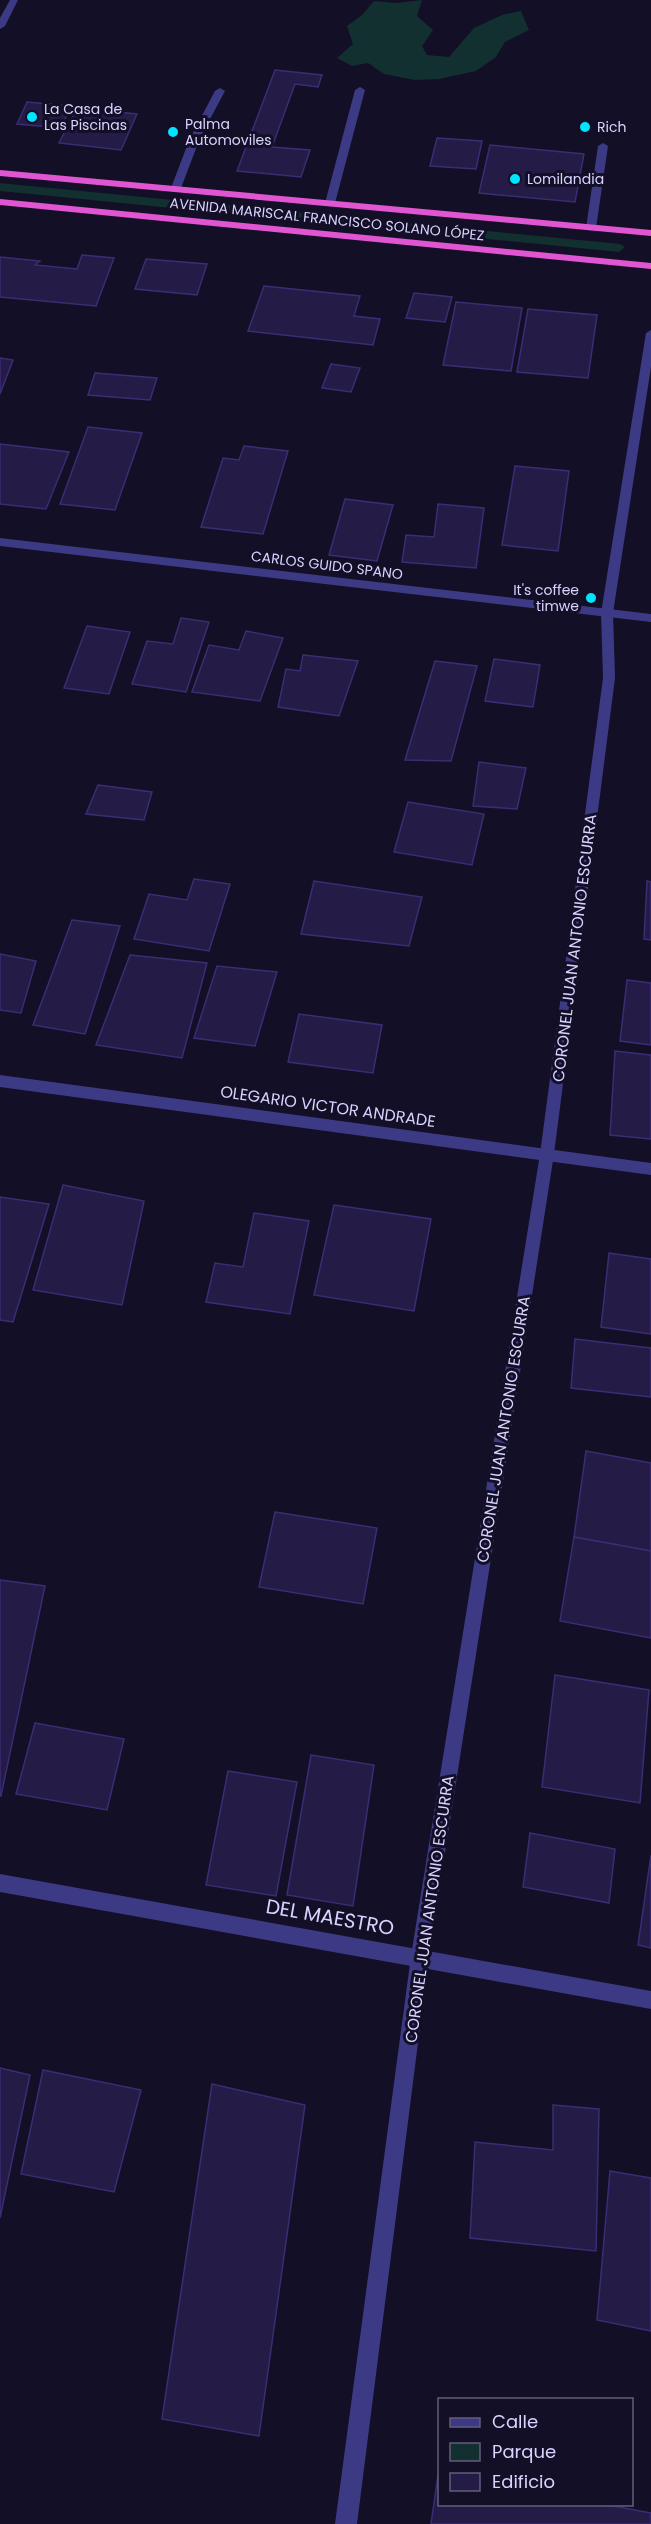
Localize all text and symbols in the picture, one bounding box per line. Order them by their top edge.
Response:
place label: La Casa de Las Piscinas [44,99,127,135]
marker: La Casa de Las Piscinas [25,110,39,124]
place label: Palma Automoviles [185,114,272,150]
place label: Rich [597,117,626,137]
marker: Rich [578,120,592,134]
marker: Palma Automoviles [166,125,180,139]
place label: Lomilandia [527,169,604,189]
marker: Lomilandia [508,172,522,186]
street label: AVENIDA MARISCAL FRANCISCO SOLANO LÓPEZ [169,193,485,245]
street label: CARLOS GUIDO SPANO [250,546,404,584]
place label: It's coffee timwe [513,580,579,616]
marker: It's coffee timwe [584,591,598,605]
street label: CORONEL JUAN ANTONIO ESCURRA [547,813,602,1083]
street label: OLEGARIO VICTOR ANDRADE [219,1080,437,1133]
street label: CORONEL JUAN ANTONIO ESCURRA [471,1294,536,1564]
street label: CORONEL JUAN ANTONIO ESCURRA [399,1774,460,2044]
street label: DEL MAESTRO [264,1892,396,1942]
legend [438,2398,633,2506]
text: Calle [492,2409,538,2434]
text: Parque [492,2439,556,2464]
text: Edificio [492,2469,555,2494]

